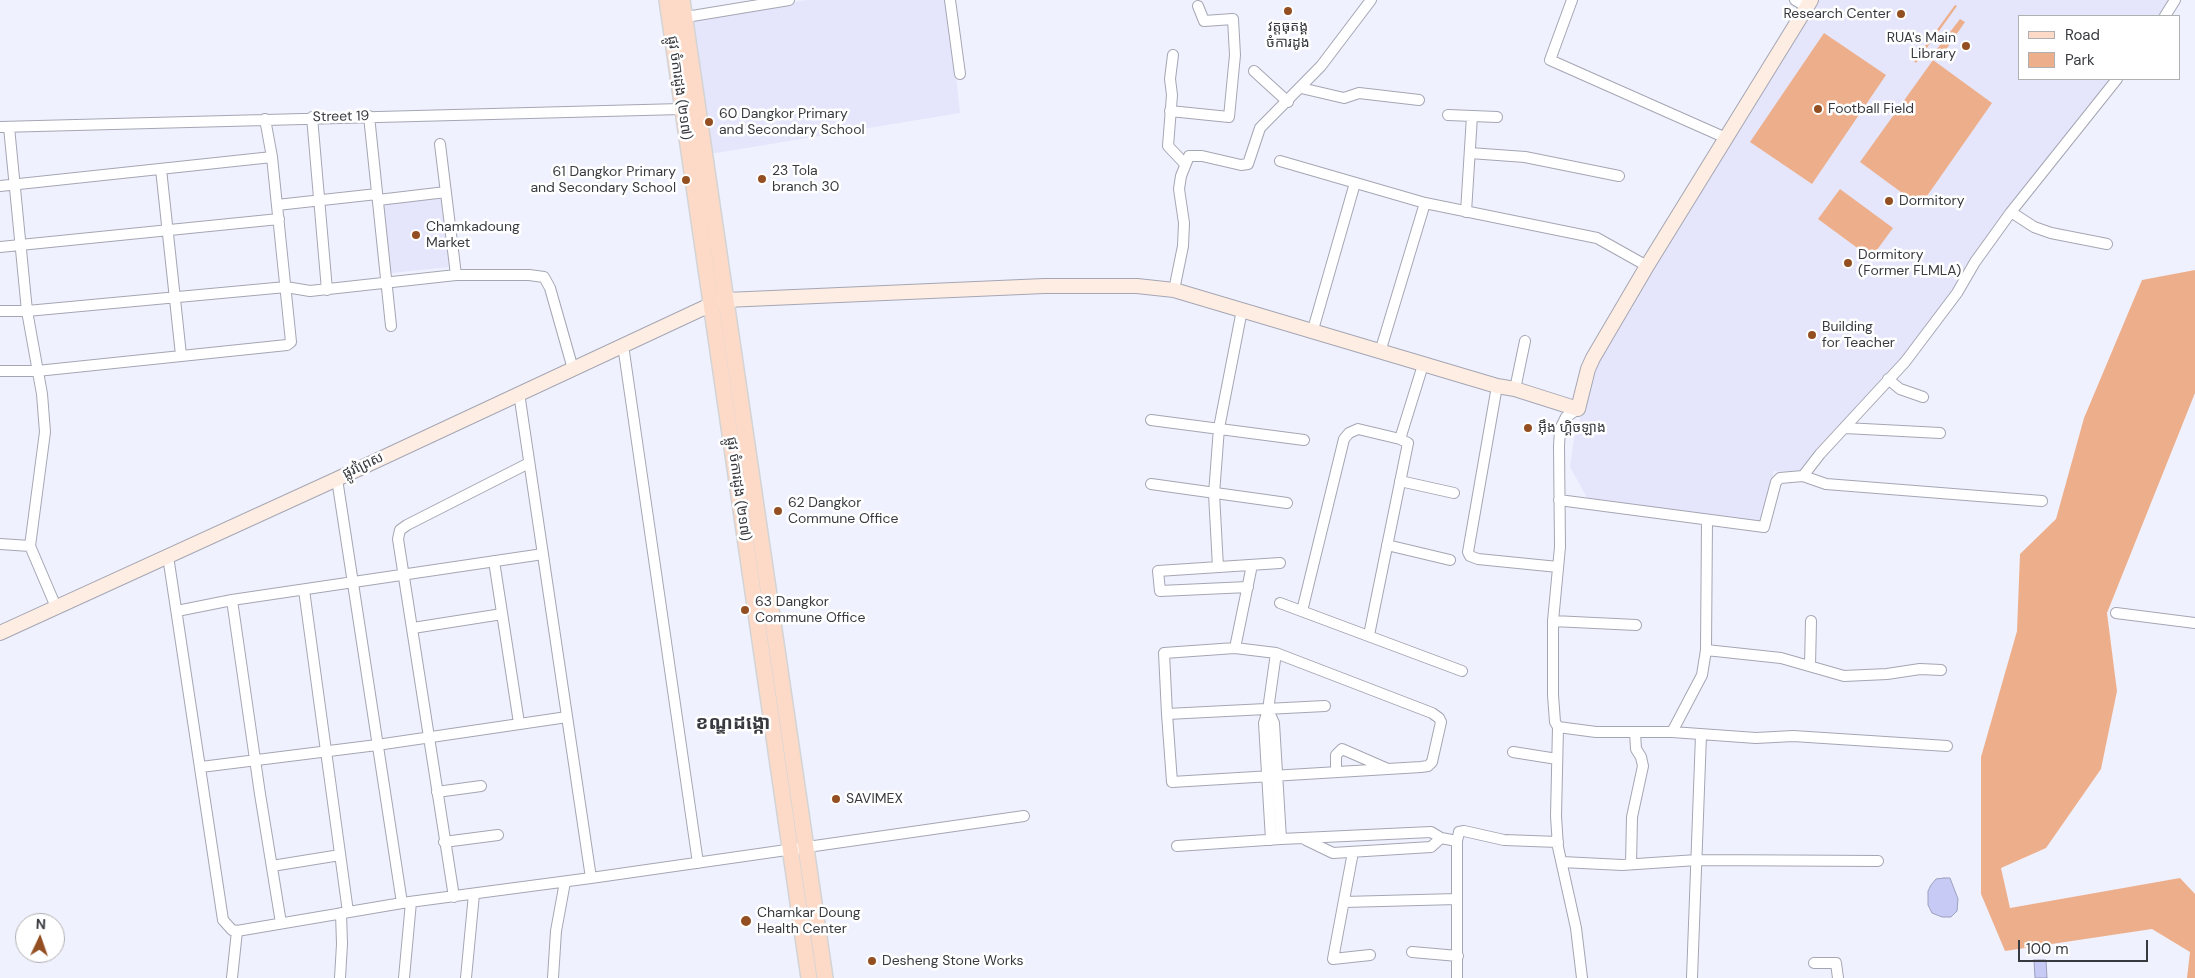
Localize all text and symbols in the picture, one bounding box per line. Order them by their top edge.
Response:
marker: វត្តធុតង្គ ចំការដូង [1282,5,1294,17]
place label: Research Center [1783,6,1891,22]
marker: Research Center [1895,8,1907,20]
legend [2018,15,2180,80]
place label: វត្តធុតង្គ ចំការដូង [1266,19,1310,52]
text: Road [2065,25,2100,45]
place label: RUA's Main Library [1887,30,1956,62]
street label: ផ្លូវ ចំការដូង (២១៧) [663,35,695,141]
marker: RUA's Main Library [1960,40,1972,52]
text: Park [2065,50,2095,70]
place label: Football Field [1828,101,1914,117]
marker: Football Field [1812,103,1824,115]
place label: 60 Dangkor Primary and Secondary School [719,106,865,138]
street label: Street 19 [313,108,369,126]
marker: 60 Dangkor Primary and Secondary School [703,116,715,128]
place label: 23 Tola branch 30 [772,163,839,196]
place label: 61 Dangkor Primary and Secondary School [530,164,676,196]
marker: 23 Tola branch 30 [756,173,768,185]
marker: 61 Dangkor Primary and Secondary School [680,174,692,186]
place label: Dormitory [1899,193,1965,209]
marker: Dormitory [1883,195,1895,207]
place label: Chamkadoung Market [426,219,520,252]
marker: Chamkadoung Market [410,229,422,241]
place label: Dormitory (Former FLMLA) [1858,247,1961,280]
marker: Dormitory (Former FLMLA) [1842,257,1854,269]
place label: Building for Teacher [1822,319,1895,352]
marker: Building for Teacher [1806,329,1818,341]
place label: អ៊ឹង ហ្គិចឡាង [1538,420,1606,436]
marker: អ៊ឹង ហ្គិចឡាង [1522,422,1534,434]
street label: ផ្លូវ ចំការដូង (២១៧) [722,436,754,542]
street label: ផ្លូវព្រៃស [340,449,386,483]
place label: 62 Dangkor Commune Office [788,495,898,528]
marker: 62 Dangkor Commune Office [772,505,784,517]
place label: 63 Dangkor Commune Office [755,594,865,626]
marker: 63 Dangkor Commune Office [739,604,751,616]
district label: ខណ្ឌដង្កោ [696,713,770,735]
place label: SAVIMEX [846,791,903,807]
marker: SAVIMEX [830,793,842,805]
place label: Chamkar Doung Health Center [757,905,861,938]
north arrow [15,913,65,963]
marker: Chamkar Doung Health Center [739,914,753,928]
text: N [35,915,46,933]
scale bar [2020,930,2150,962]
text: 100 m [2026,939,2069,959]
place label: Desheng Stone Works [882,953,1024,969]
marker: Desheng Stone Works [866,955,878,967]

